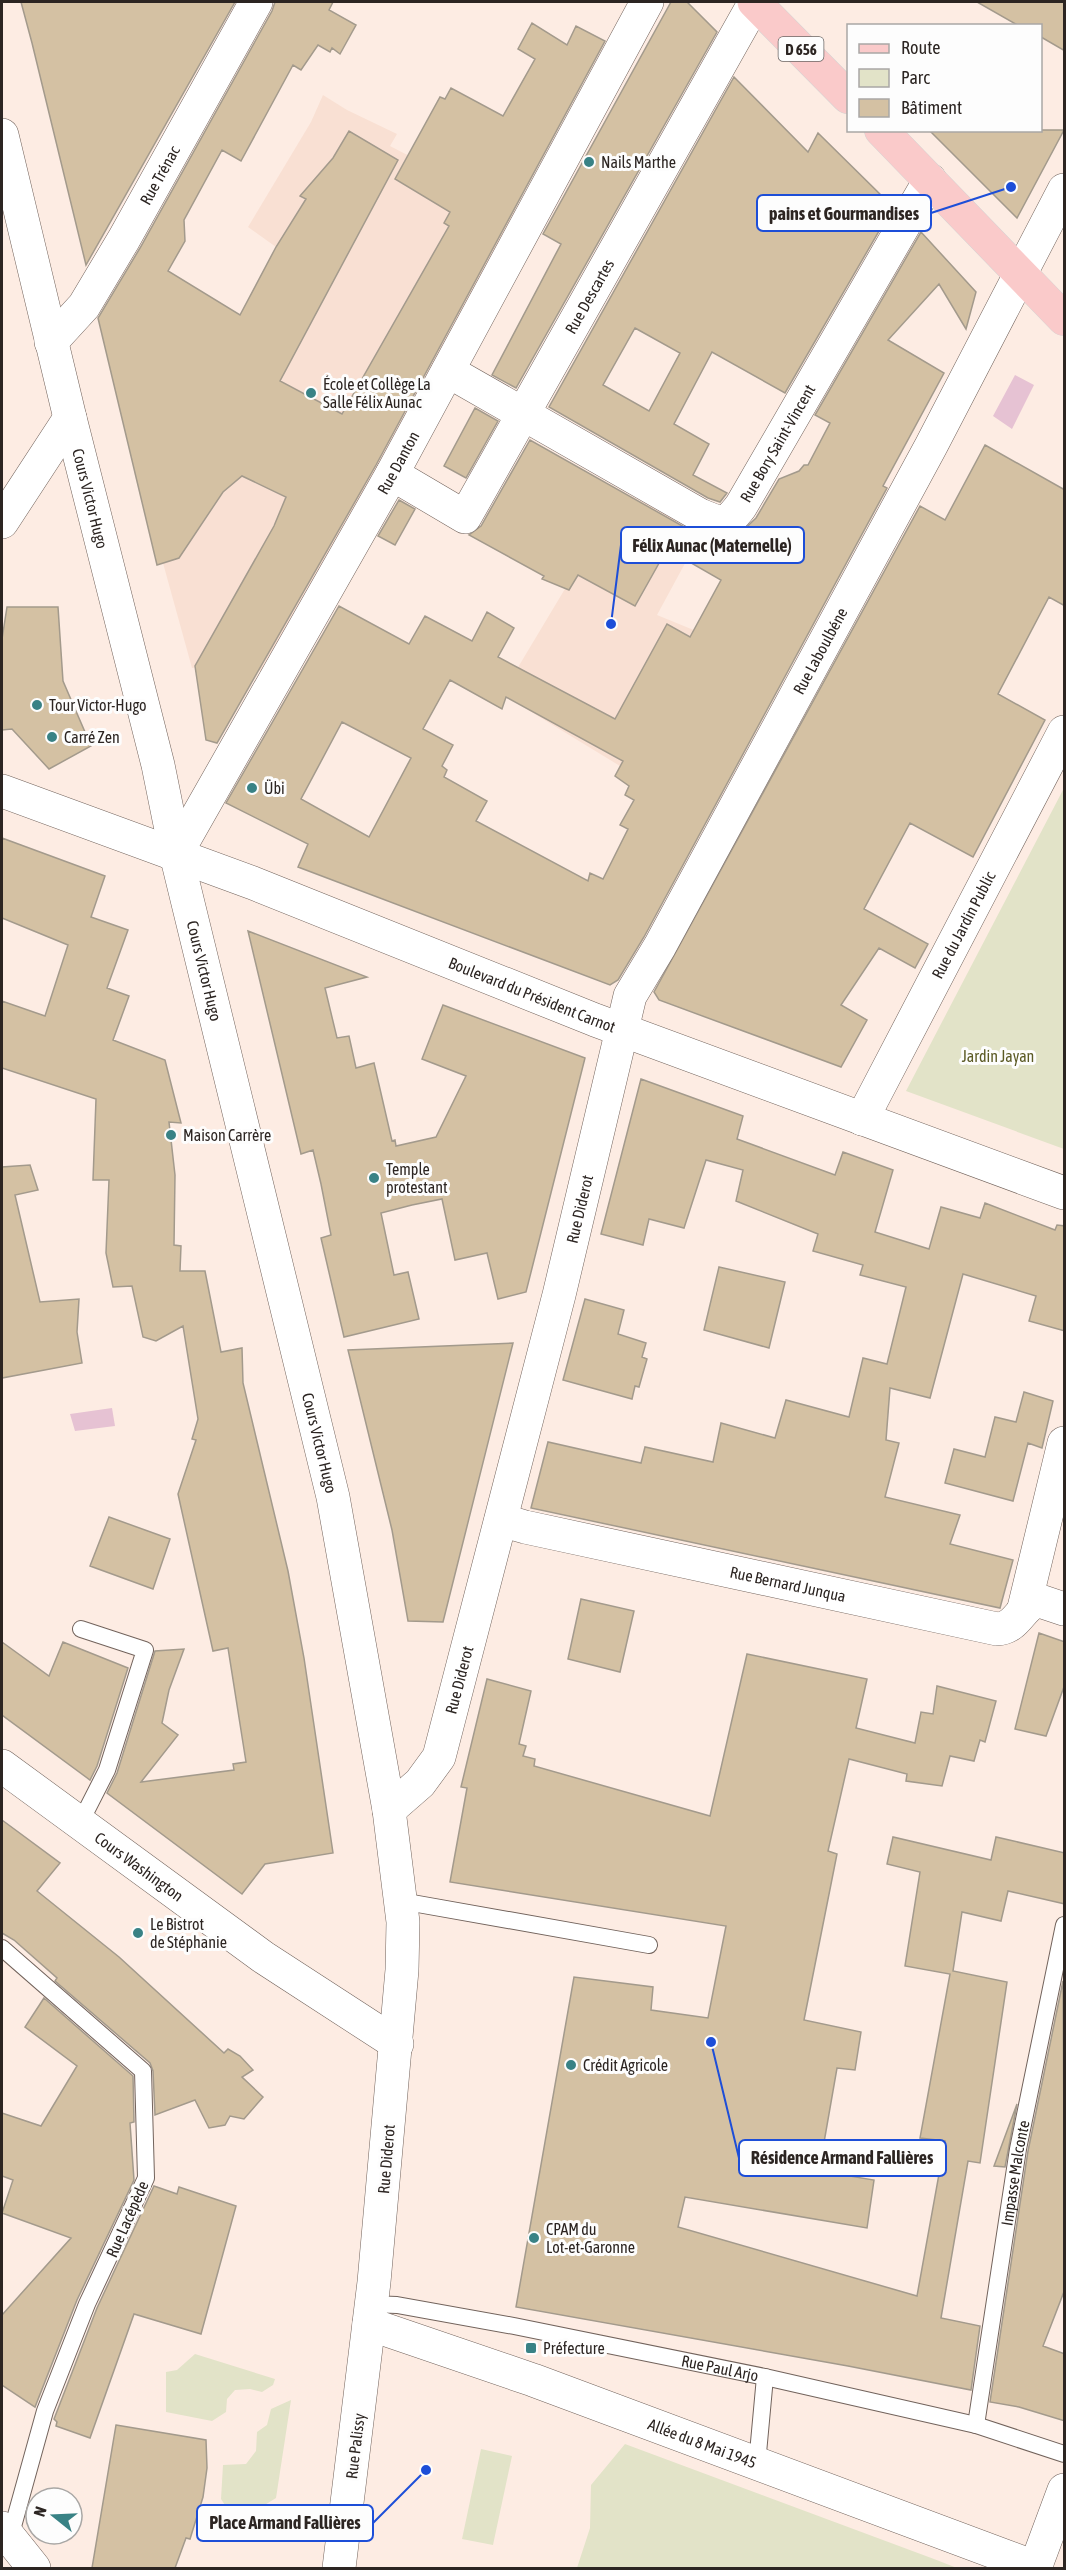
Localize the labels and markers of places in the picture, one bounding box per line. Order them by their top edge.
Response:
place label: Nails Marthe [601,153,676,171]
marker: Nails Marthe [582,155,596,169]
callout: pains et Gourmandises [757,195,931,231]
place label: École et Collège La Salle Félix Aunac [323,375,431,411]
marker: École et Collège La Salle Félix Aunac [304,386,318,400]
callout: Félix Aunac (Maternelle) [621,527,804,563]
place label: Tour Victor-Hugo [49,696,146,715]
marker: Tour Victor-Hugo [30,698,44,712]
place label: Carré Zen [64,728,120,746]
marker: Carré Zen [45,730,59,744]
place label: Übi [264,779,285,797]
marker: Übi [245,781,259,795]
place label: Maison Carrère [183,1126,271,1144]
marker: Maison Carrère [164,1128,178,1142]
place label: Temple protestant [386,1160,448,1197]
marker: Temple protestant [367,1171,381,1185]
place label: Le Bistrot de Stéphanie [150,1915,227,1952]
marker: Le Bistrot de Stéphanie [131,1926,145,1940]
place label: Crédit Agricole [583,2056,668,2075]
marker: Crédit Agricole [564,2058,578,2072]
callout: Résidence Armand Fallières [739,2140,946,2176]
place label: CPAM du Lot-et-Garonne [546,2220,635,2256]
marker: CPAM du Lot-et-Garonne [527,2231,541,2245]
place label: Préfecture [543,2339,605,2357]
marker: Préfecture [524,2341,538,2355]
callout: Place Armand Fallières [197,2505,373,2541]

